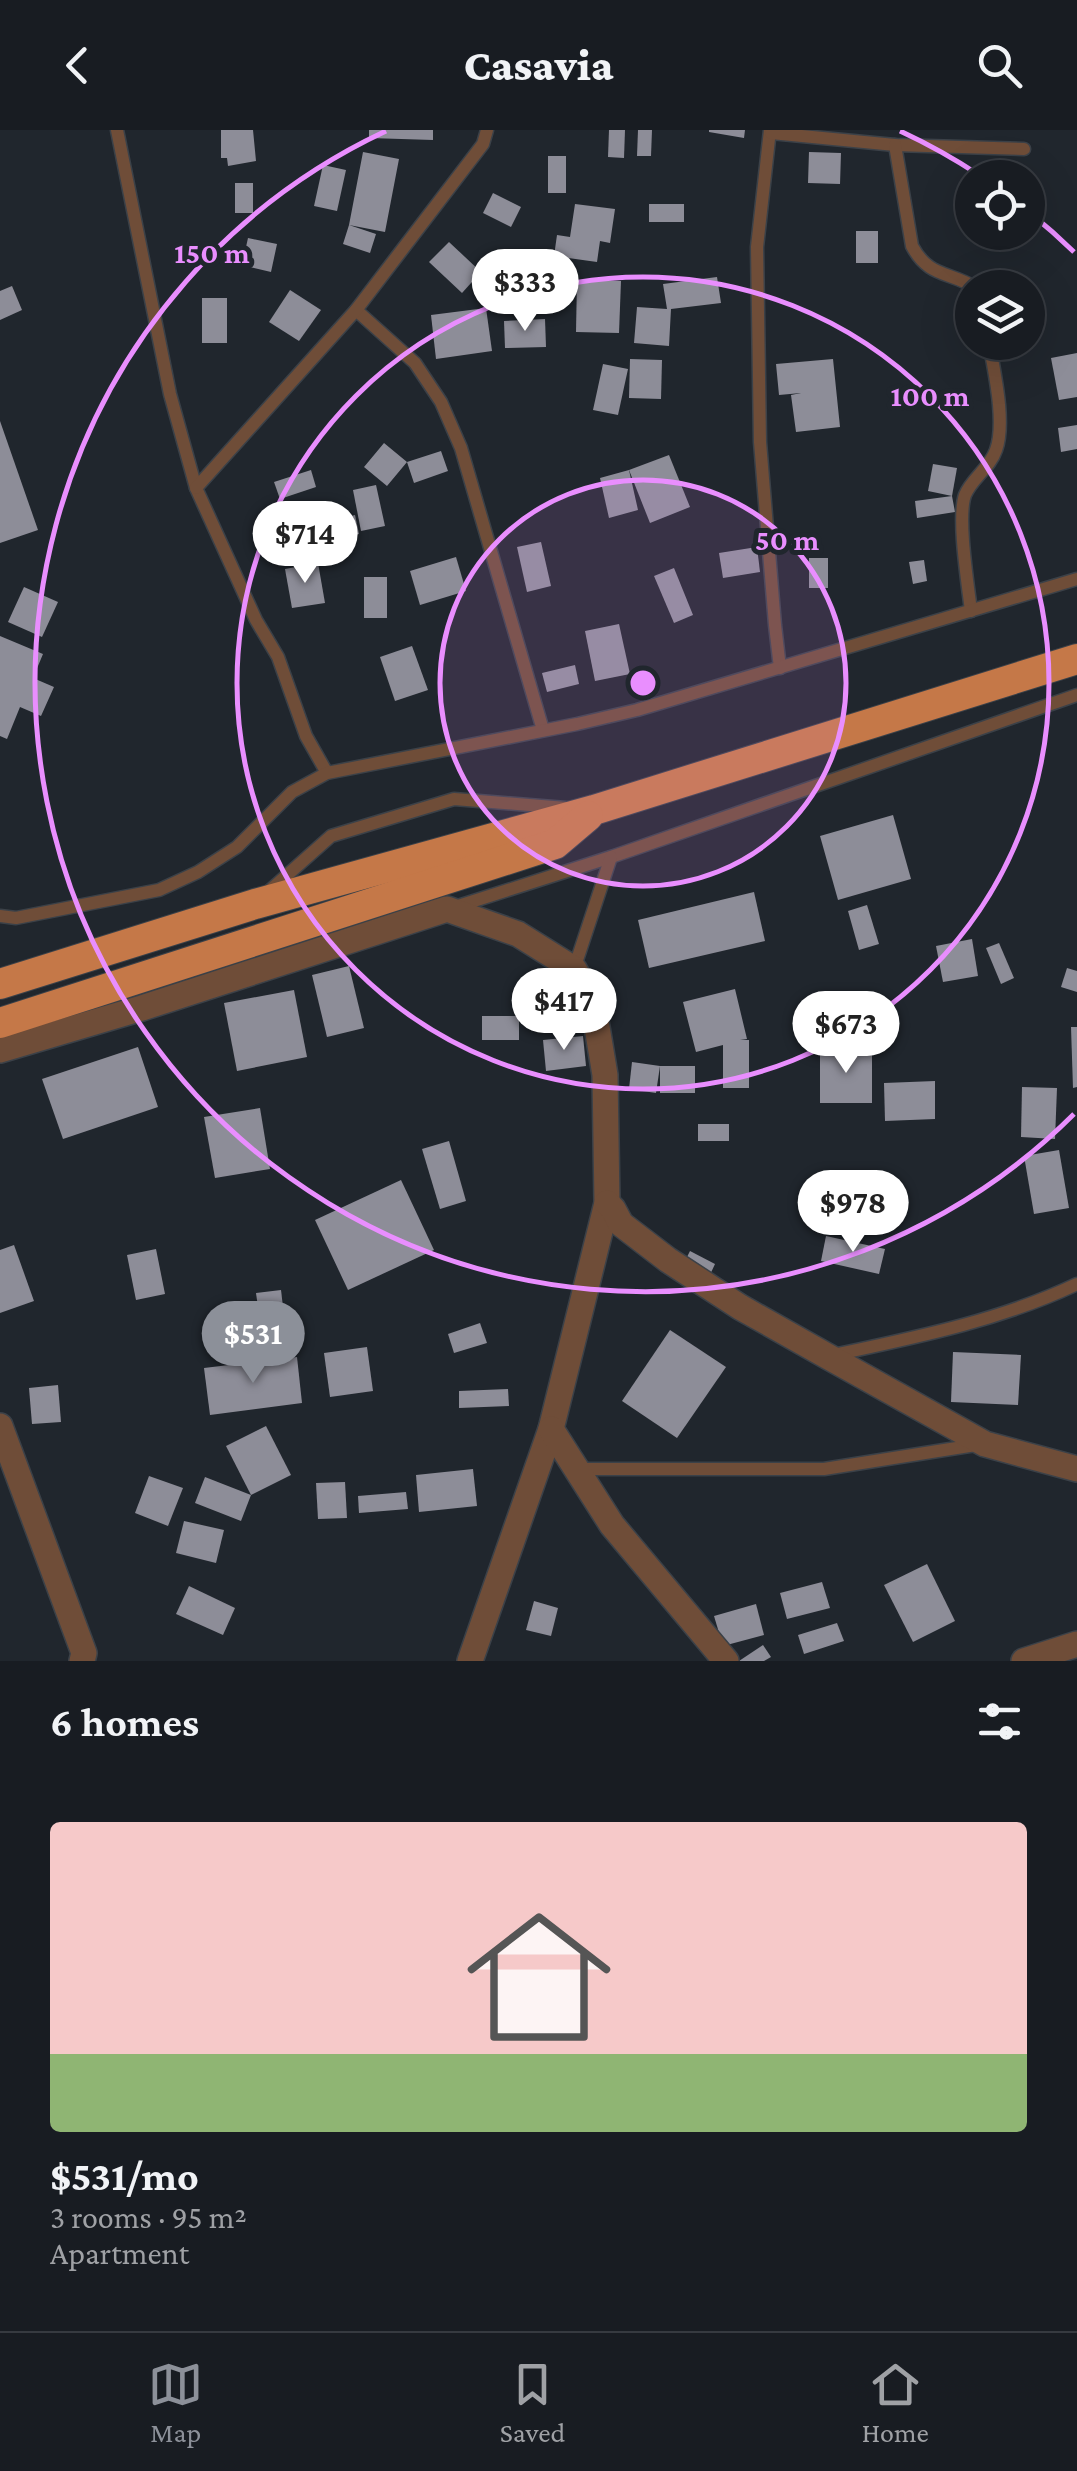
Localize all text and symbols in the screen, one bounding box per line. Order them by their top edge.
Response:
icon: back [50,38,105,93]
icon: search [972,38,1027,93]
text: Casavia [464,40,613,90]
map controls [955,160,1045,360]
button: locate [955,160,1045,250]
text: 150 m [174,236,250,269]
pin: $333 [466,249,584,334]
text: $333 [494,263,556,299]
button: layers [955,270,1045,360]
text: 100 m [891,379,970,412]
pin: $714 [246,501,364,586]
text: $714 [275,515,335,551]
text: 50 m [755,523,820,556]
centre of rings [625,665,661,701]
pin: $417 [505,968,623,1053]
text: $417 [534,982,594,1018]
pin: $673 [787,991,905,1076]
text: $673 [814,1005,878,1041]
pin: $978 [794,1170,912,1255]
text: $978 [820,1184,886,1220]
pin: $531 [194,1301,312,1386]
text: $531 [224,1315,282,1351]
icon: filters [972,1694,1027,1749]
text: 6 homes [50,1698,199,1745]
icon: home [449,1887,629,2067]
text: $531/mo [50,2152,199,2199]
text: 3 rooms · 95 m² [50,2199,247,2235]
text: Apartment [50,2235,189,2271]
tab: Map [148,2357,203,2448]
tab: Saved [500,2357,565,2448]
tab: Home [862,2357,929,2448]

